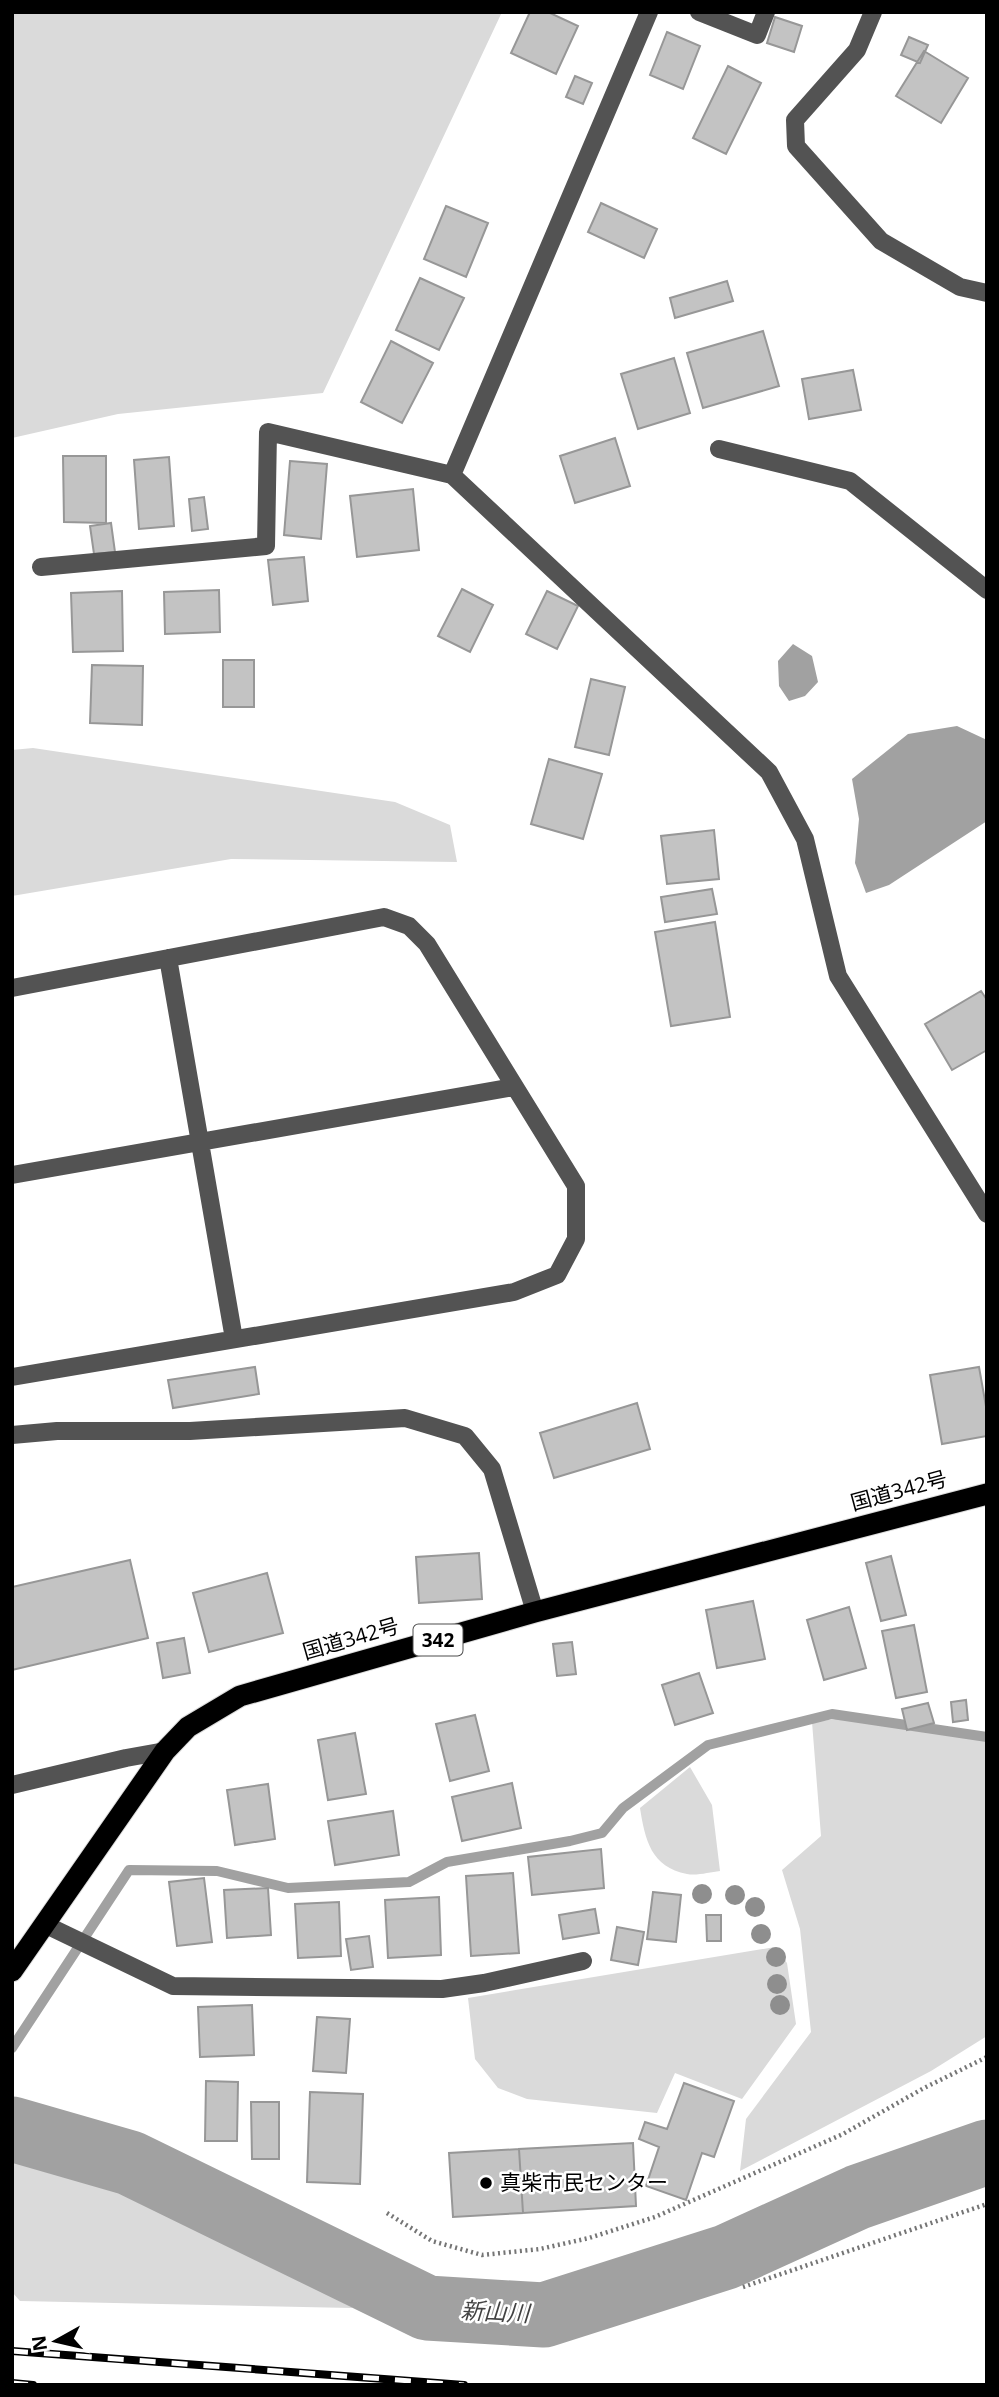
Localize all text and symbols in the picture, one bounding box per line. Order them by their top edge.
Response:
street label: 国道342号 [847,1464,950,1516]
street label: 国道342号 [299,1611,402,1665]
road number: 342 [414,1624,462,1656]
place label: 真柴市民センター [500,2168,668,2196]
marker: 真柴市民センター [478,2175,494,2191]
water label: 新山川 [460,2293,533,2329]
north arrow [21,2306,91,2376]
text: N [25,2334,53,2353]

